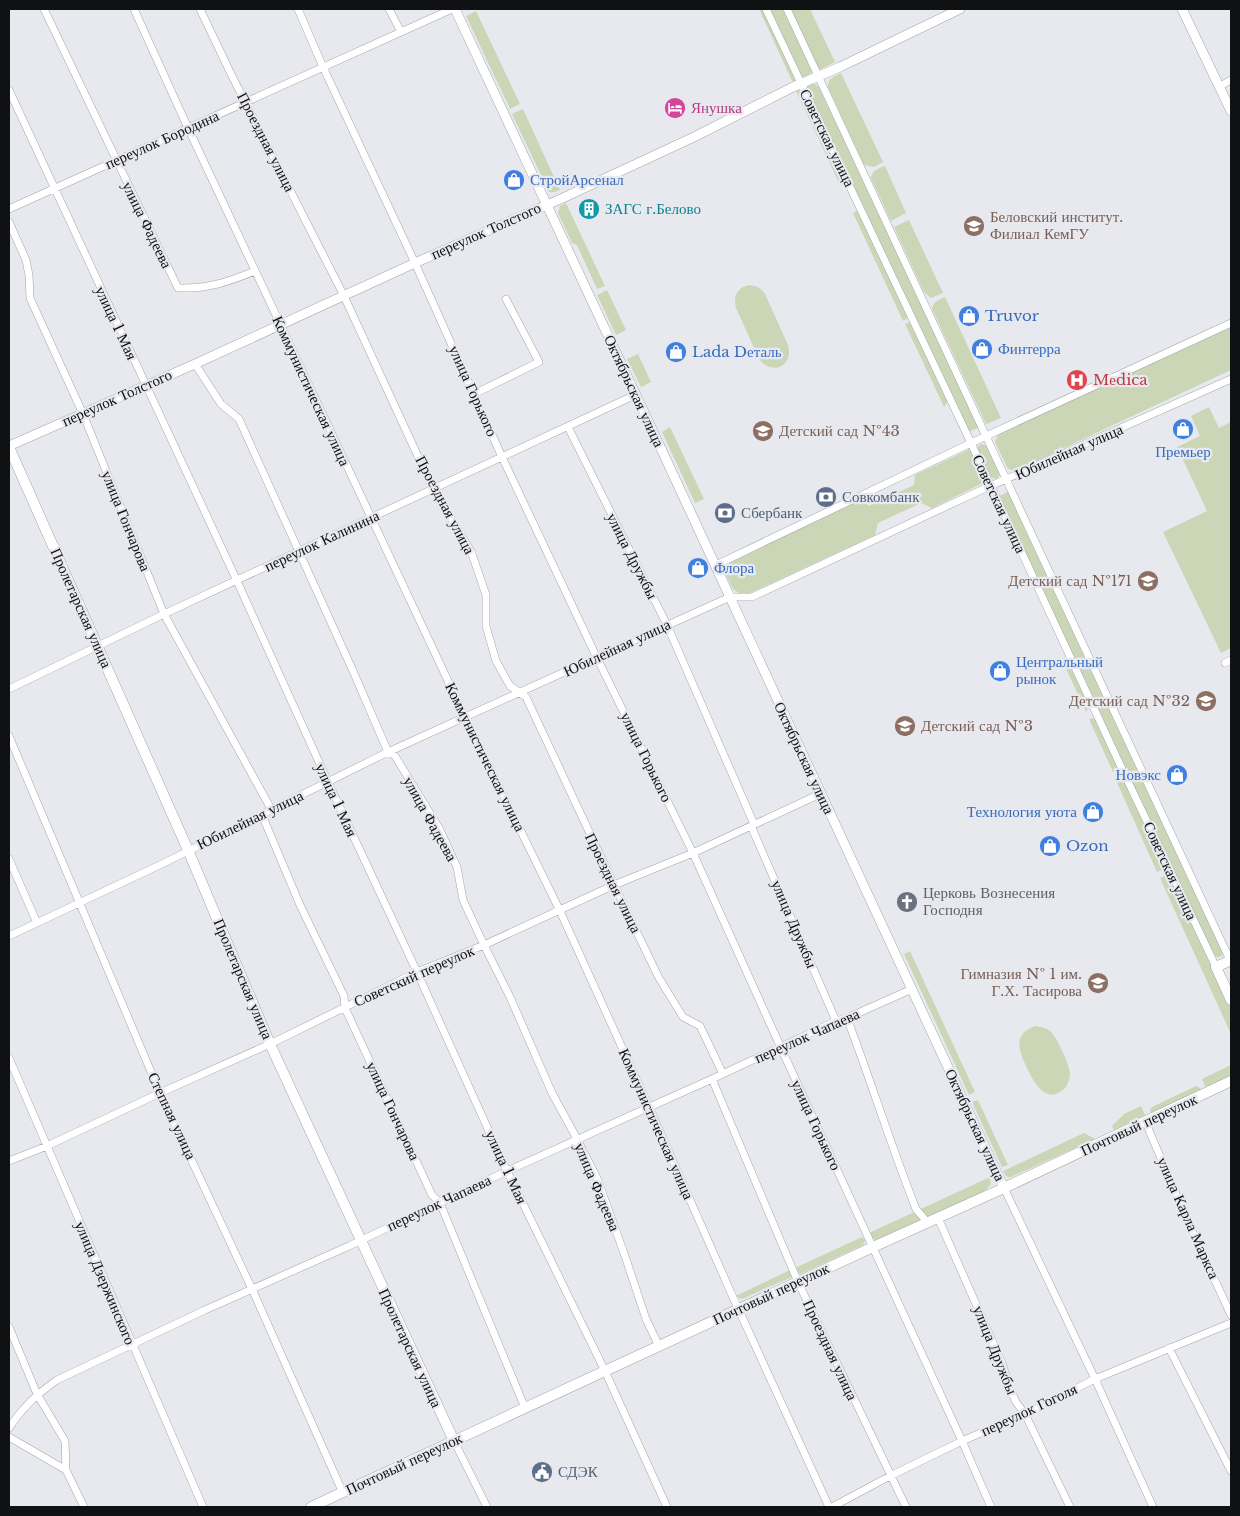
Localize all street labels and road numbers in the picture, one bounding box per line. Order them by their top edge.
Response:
street label: Советская улица [796,86,859,190]
street label: Проездная улица [233,89,300,195]
street label: переулок Бородина [102,106,222,173]
street label: улица Фадеева [118,178,177,272]
street label: переулок Толстого [428,198,544,263]
street label: улица 1 Мая [91,283,142,363]
street label: Коммунистическая улица [268,313,355,469]
street label: Октябрьская улица [600,332,669,450]
street label: улица Горького [445,342,502,439]
street label: переулок Толстого [59,365,175,430]
street label: Юбилейная улица [1012,419,1126,484]
street label: Проездная улица [411,452,480,558]
street label: Советская улица [968,452,1031,556]
street label: улица Гончарова [98,468,155,574]
street label: переулок Калинина [261,505,383,576]
street label: улица Дружбы [603,510,662,602]
street label: Пролетарская улица [46,545,117,671]
street label: Юбилейная улица [560,614,674,681]
street label: Коммунистическая улица [441,679,530,835]
street label: Октябрьская улица [770,699,839,817]
street label: улица Горького [616,709,676,805]
street label: улица 1 Мая [311,760,362,840]
street label: улица Фадеева [399,773,462,865]
street label: Юбилейная улица [193,785,306,854]
street label: Советская улица [1139,819,1202,923]
street label: Проездная улица [581,830,646,936]
street label: улица Дружбы [767,877,822,971]
street label: Пролетарская улица [209,916,278,1042]
street label: Советский переулок [351,940,478,1011]
street label: переулок Чапаева [751,1004,863,1067]
street label: Коммунистическая улица [615,1045,699,1203]
street label: улица Гончарова [362,1058,425,1164]
street label: Октябрьская улица [941,1066,1010,1184]
street label: Степная улица [144,1069,201,1163]
street label: улица Горького [787,1076,846,1173]
street label: Почтовый переулок [1077,1089,1201,1160]
street label: улица 1 Мая [481,1127,532,1207]
street label: улица Фадеева [570,1140,625,1234]
street label: улица Карла Маркса [1153,1154,1224,1282]
street label: переулок Чапаева [384,1170,494,1235]
street label: улица Дзержинского [71,1218,140,1347]
street label: Почтовый переулок [709,1258,833,1329]
street label: Пролетарская улица [375,1285,447,1411]
street label: Проездная улица [799,1296,862,1404]
street label: улица Дружбы [969,1303,1022,1397]
street label: переулок Гоголя [978,1379,1080,1440]
street label: Почтовый переулок [342,1428,466,1499]

